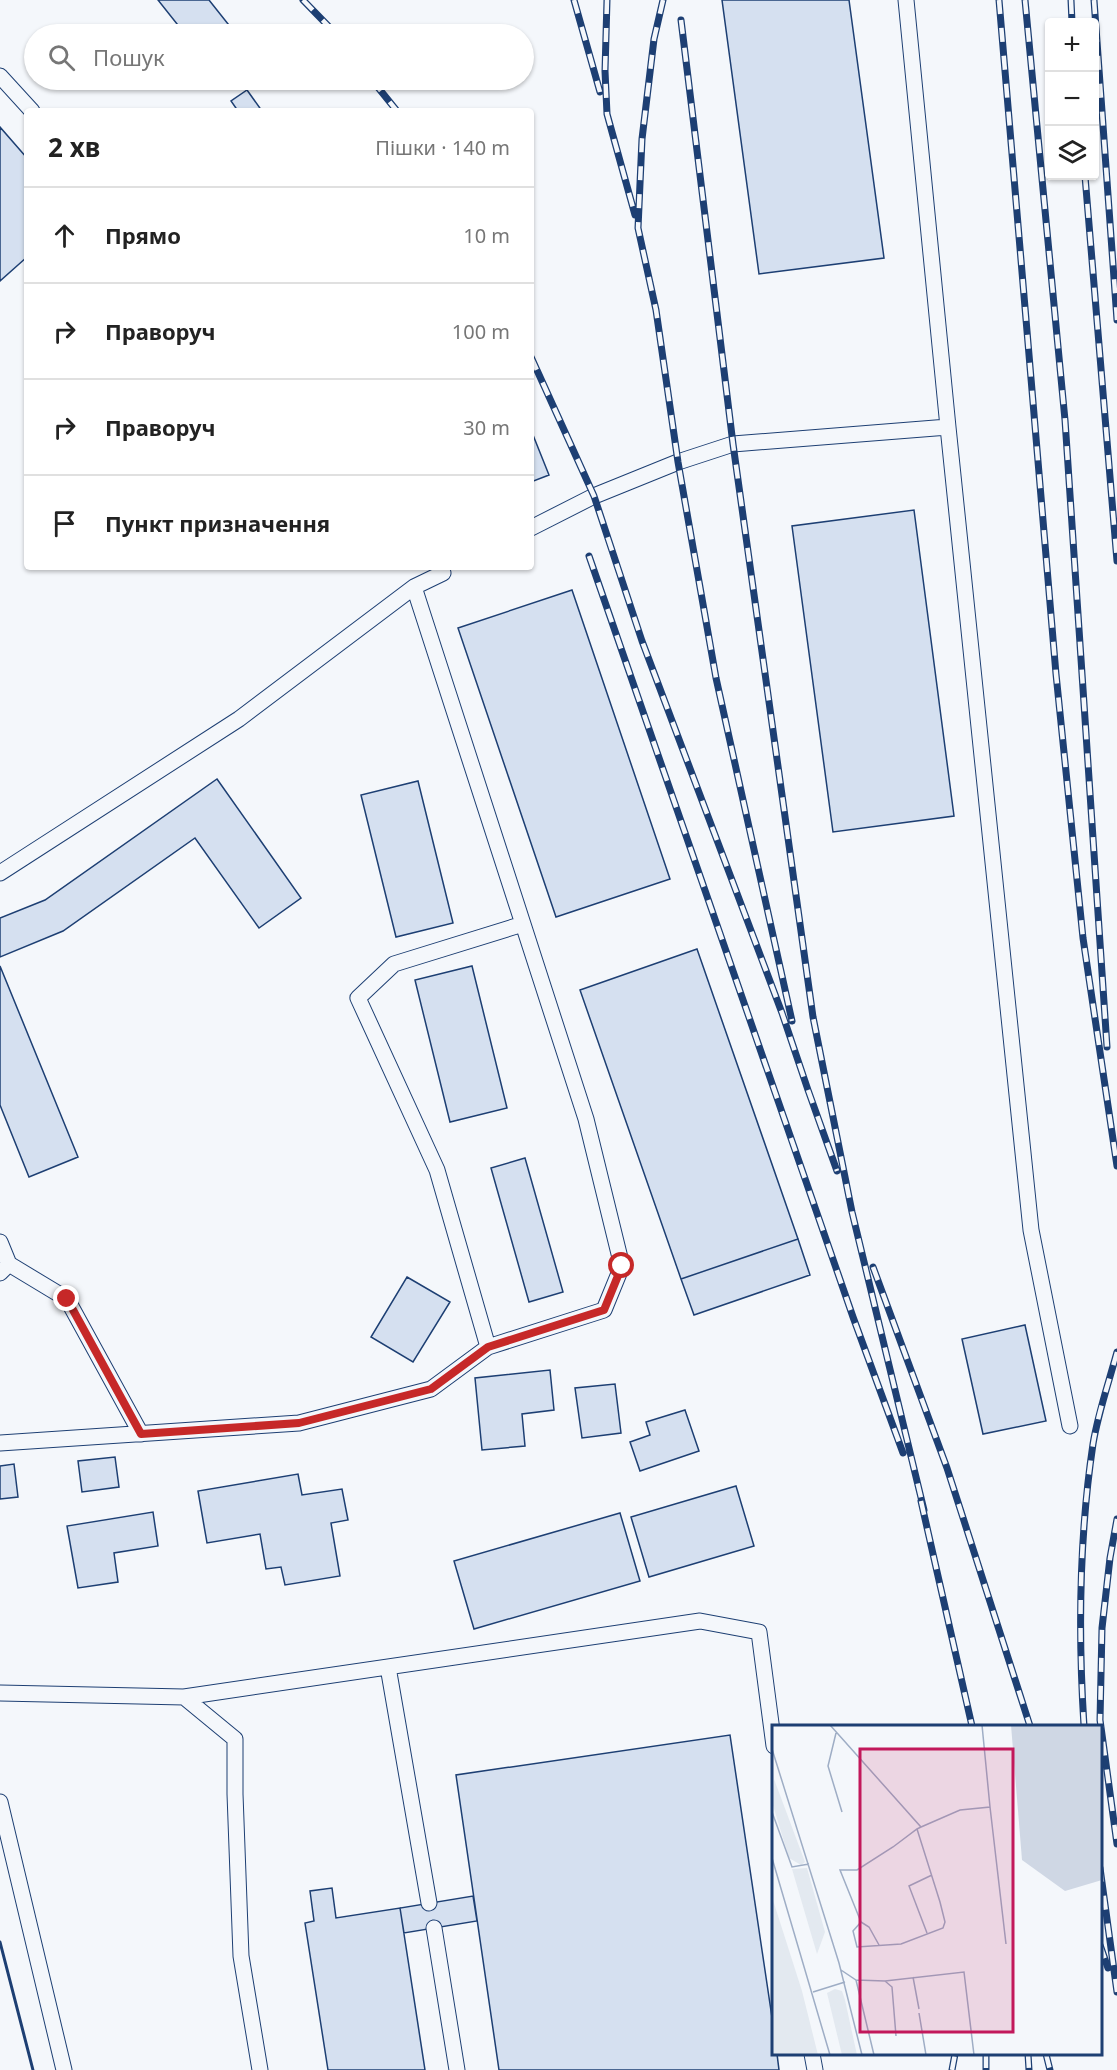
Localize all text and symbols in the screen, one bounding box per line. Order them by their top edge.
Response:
map controls [1045,18,1099,180]
button: + [1045,18,1099,72]
search box [24,24,534,90]
icon: search [45,41,78,74]
text: Пошук [93,42,165,72]
button: − [1045,72,1099,126]
button: layers [1045,126,1099,180]
text: 2 хв [48,129,100,165]
text: Пішки · 140 m [375,134,510,161]
icon: ahead [48,219,81,252]
text: Прямо [105,220,181,250]
text: 10 m [463,222,510,249]
icon: right [48,315,81,348]
text: Праворуч [105,316,216,346]
text: 100 m [452,318,510,345]
icon: right [48,411,81,444]
text: Праворуч [105,412,216,442]
text: 30 m [463,414,510,441]
icon: arrive [48,507,81,540]
text: Пункт призначення [105,508,330,538]
route start [608,1252,634,1278]
route end [53,1285,79,1311]
inset map [772,1725,1102,2055]

